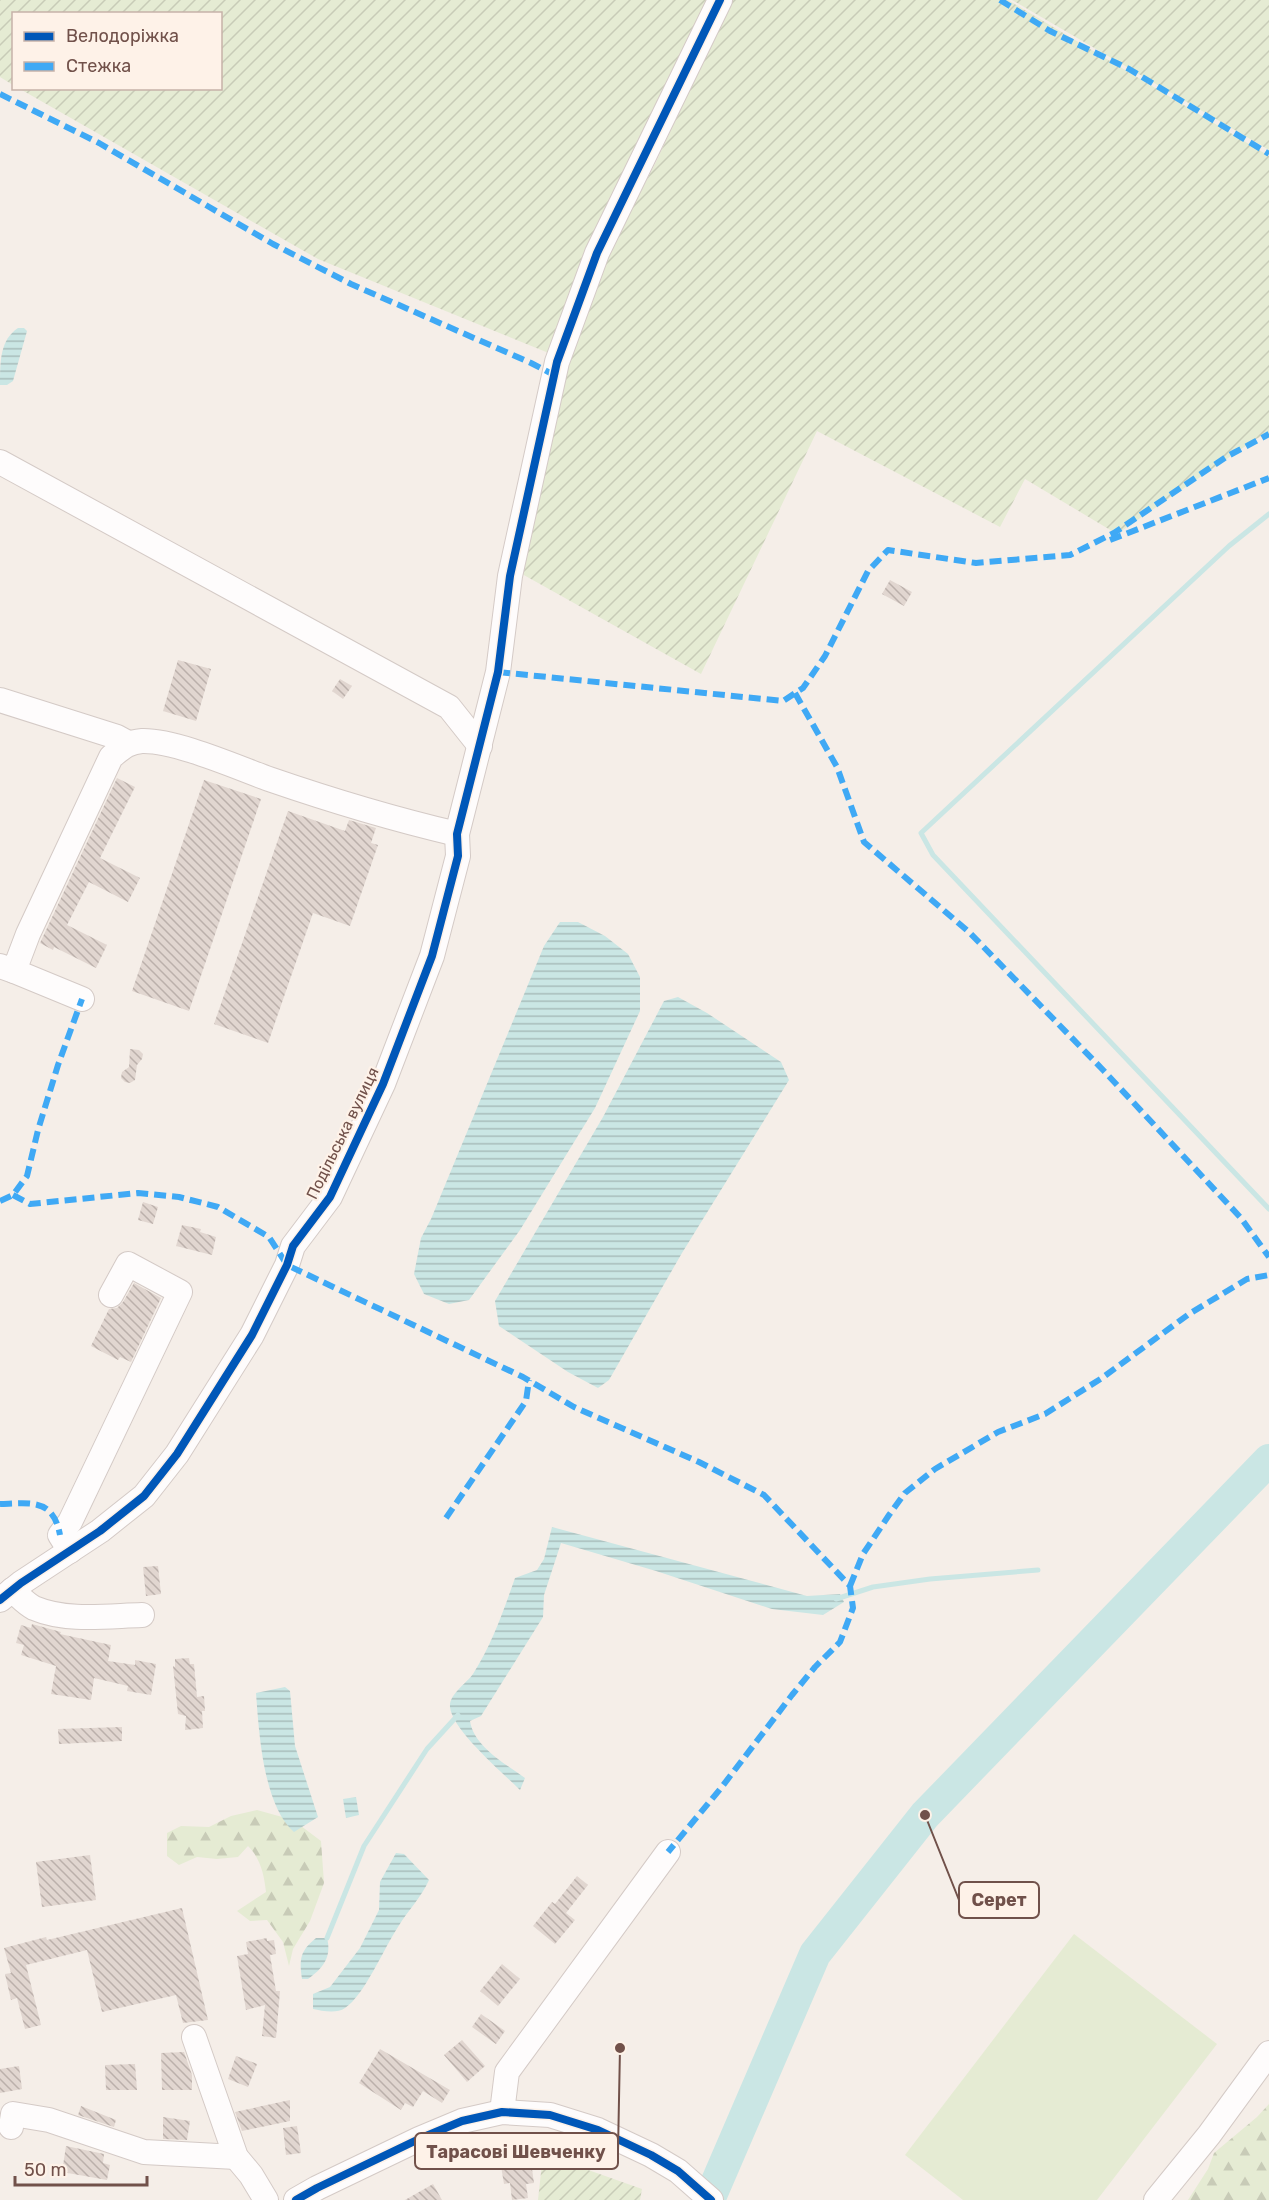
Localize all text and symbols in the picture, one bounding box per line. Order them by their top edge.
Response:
legend [12,12,222,90]
text: Велодоріжка [66,25,179,47]
text: Стежка [66,55,131,77]
street label: Подільська вулиця [302,1064,383,1202]
callout: Серет [959,1882,1039,1918]
text: Серет [971,1889,1027,1911]
callout: Тарасові Шевченку [415,2133,618,2169]
text: Тарасові Шевченку [426,2141,606,2163]
scale bar [15,2149,147,2187]
text: 50 m [24,2159,67,2181]

